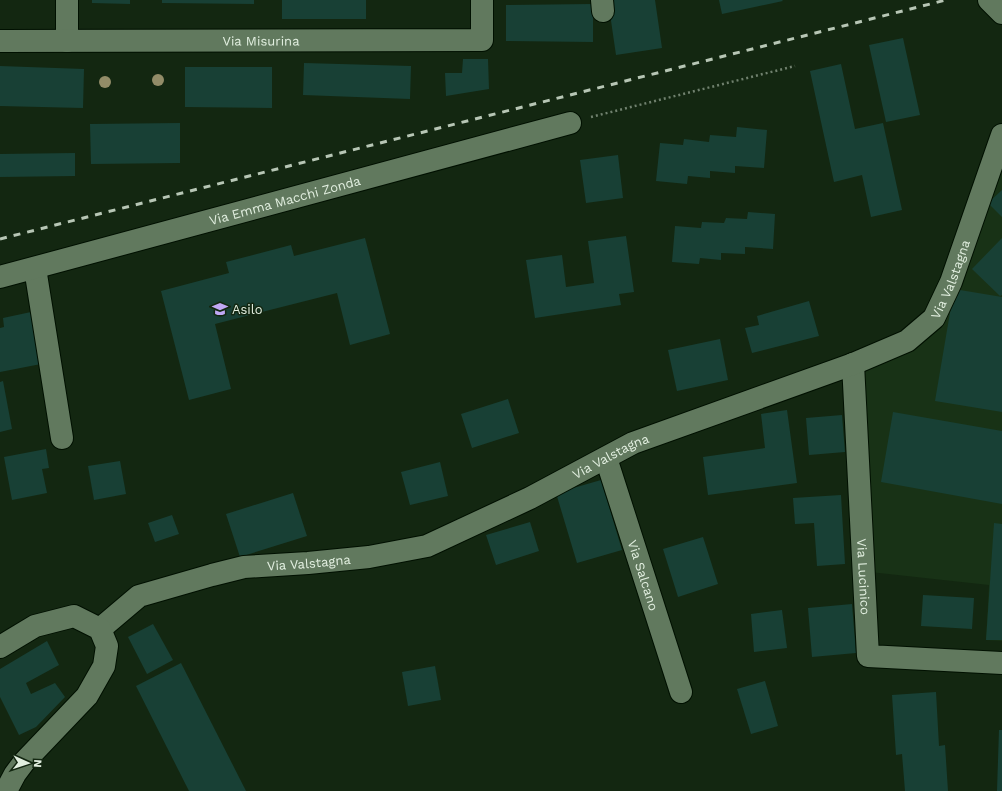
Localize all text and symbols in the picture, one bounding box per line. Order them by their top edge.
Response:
street label: Via Misurina [222,33,300,49]
street label: Via Emma Macchi Zonda [208,173,363,228]
street label: Via Valstagna [928,237,973,321]
school or university icon: Asilo [211,300,229,318]
place label: Asilo [232,302,263,317]
street label: Via Valstagna [570,431,651,482]
street label: Via Salcano [625,538,661,613]
street label: Via Lucinico [854,538,873,615]
street label: Via Valstagna [266,552,352,574]
north arrow [8,743,48,783]
text: N [31,759,44,768]

